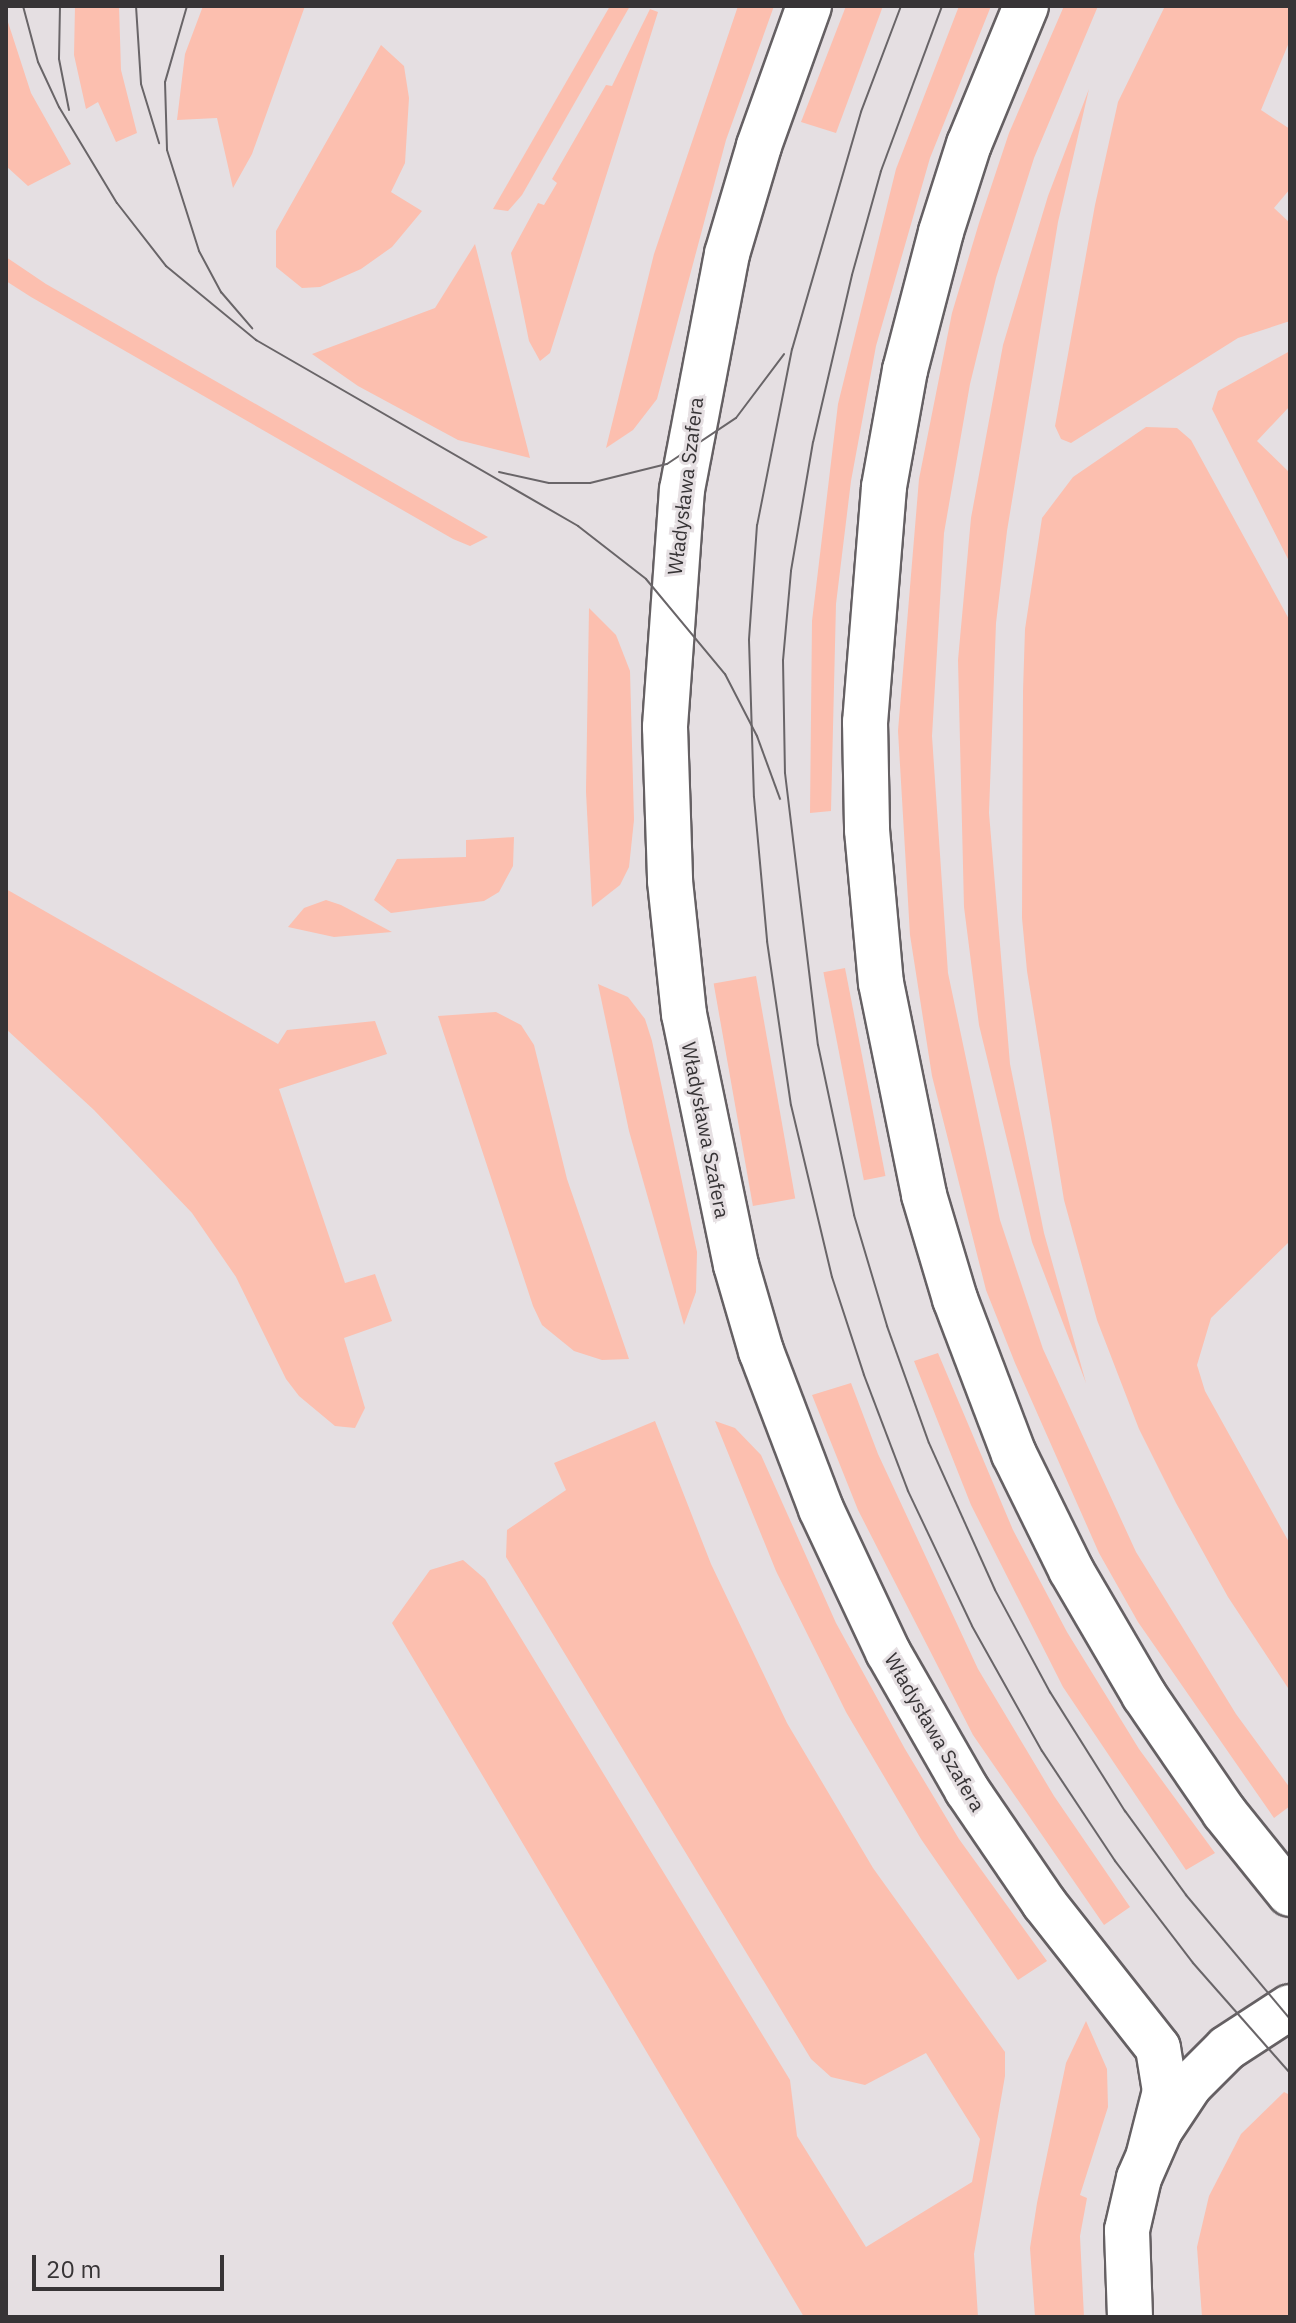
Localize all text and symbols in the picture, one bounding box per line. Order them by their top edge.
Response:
street label: Władysława Szafera [662,396,708,576]
street label: Władysława Szafera [677,1040,735,1220]
street label: Władysława Szafera [880,1649,990,1815]
scale bar [36,2239,228,2289]
text: 20 m [46,2253,101,2285]

